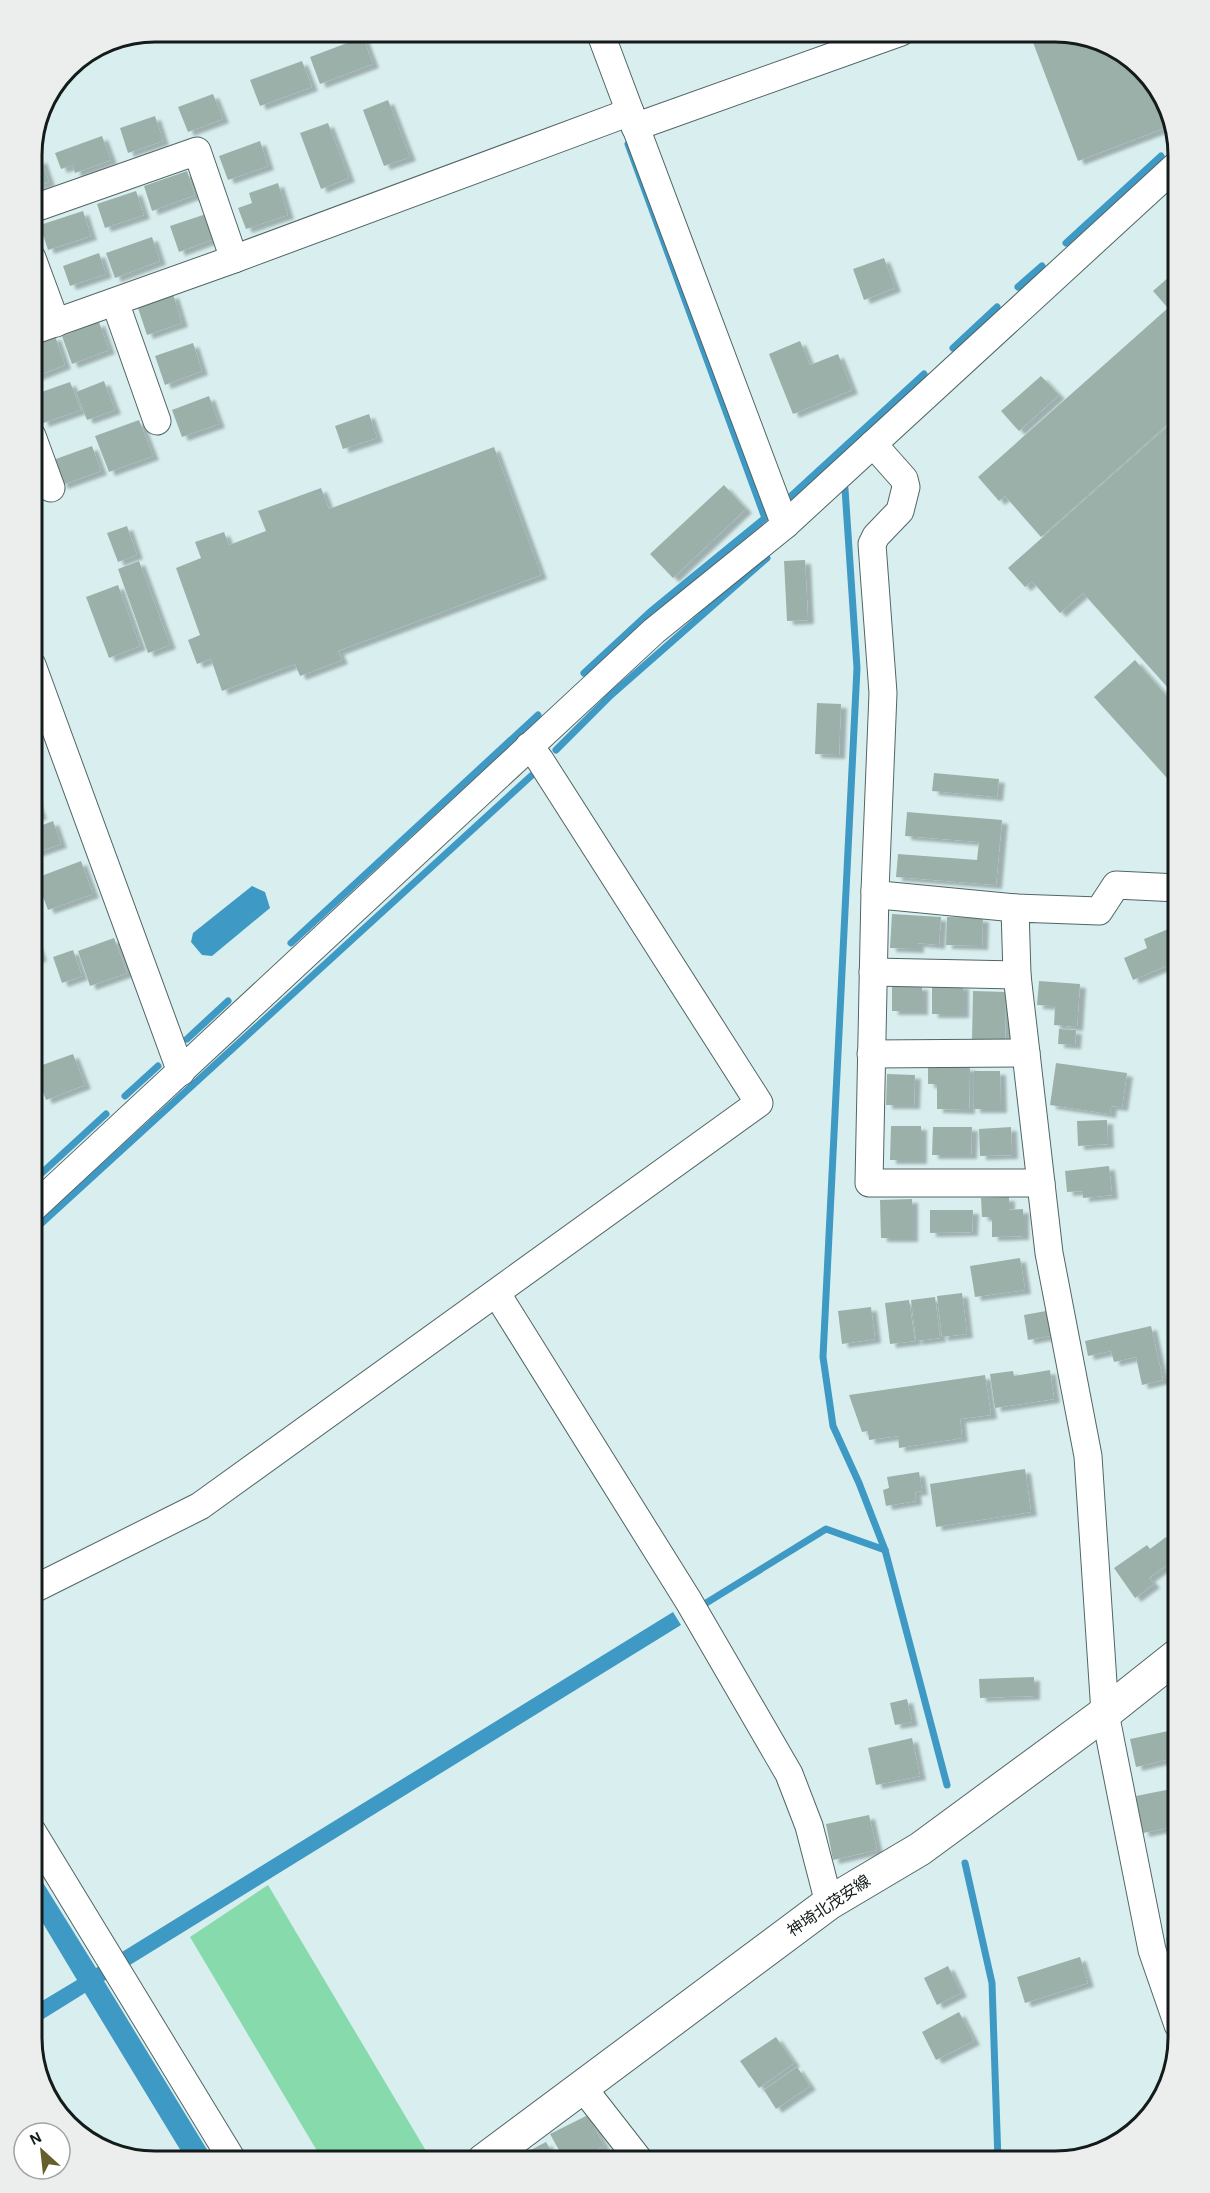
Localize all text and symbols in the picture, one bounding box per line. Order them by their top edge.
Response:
street label: 神埼北茂安線 [784,1872,873,1939]
north arrow [12,2121,72,2181]
text: N [27,2129,44,2148]

